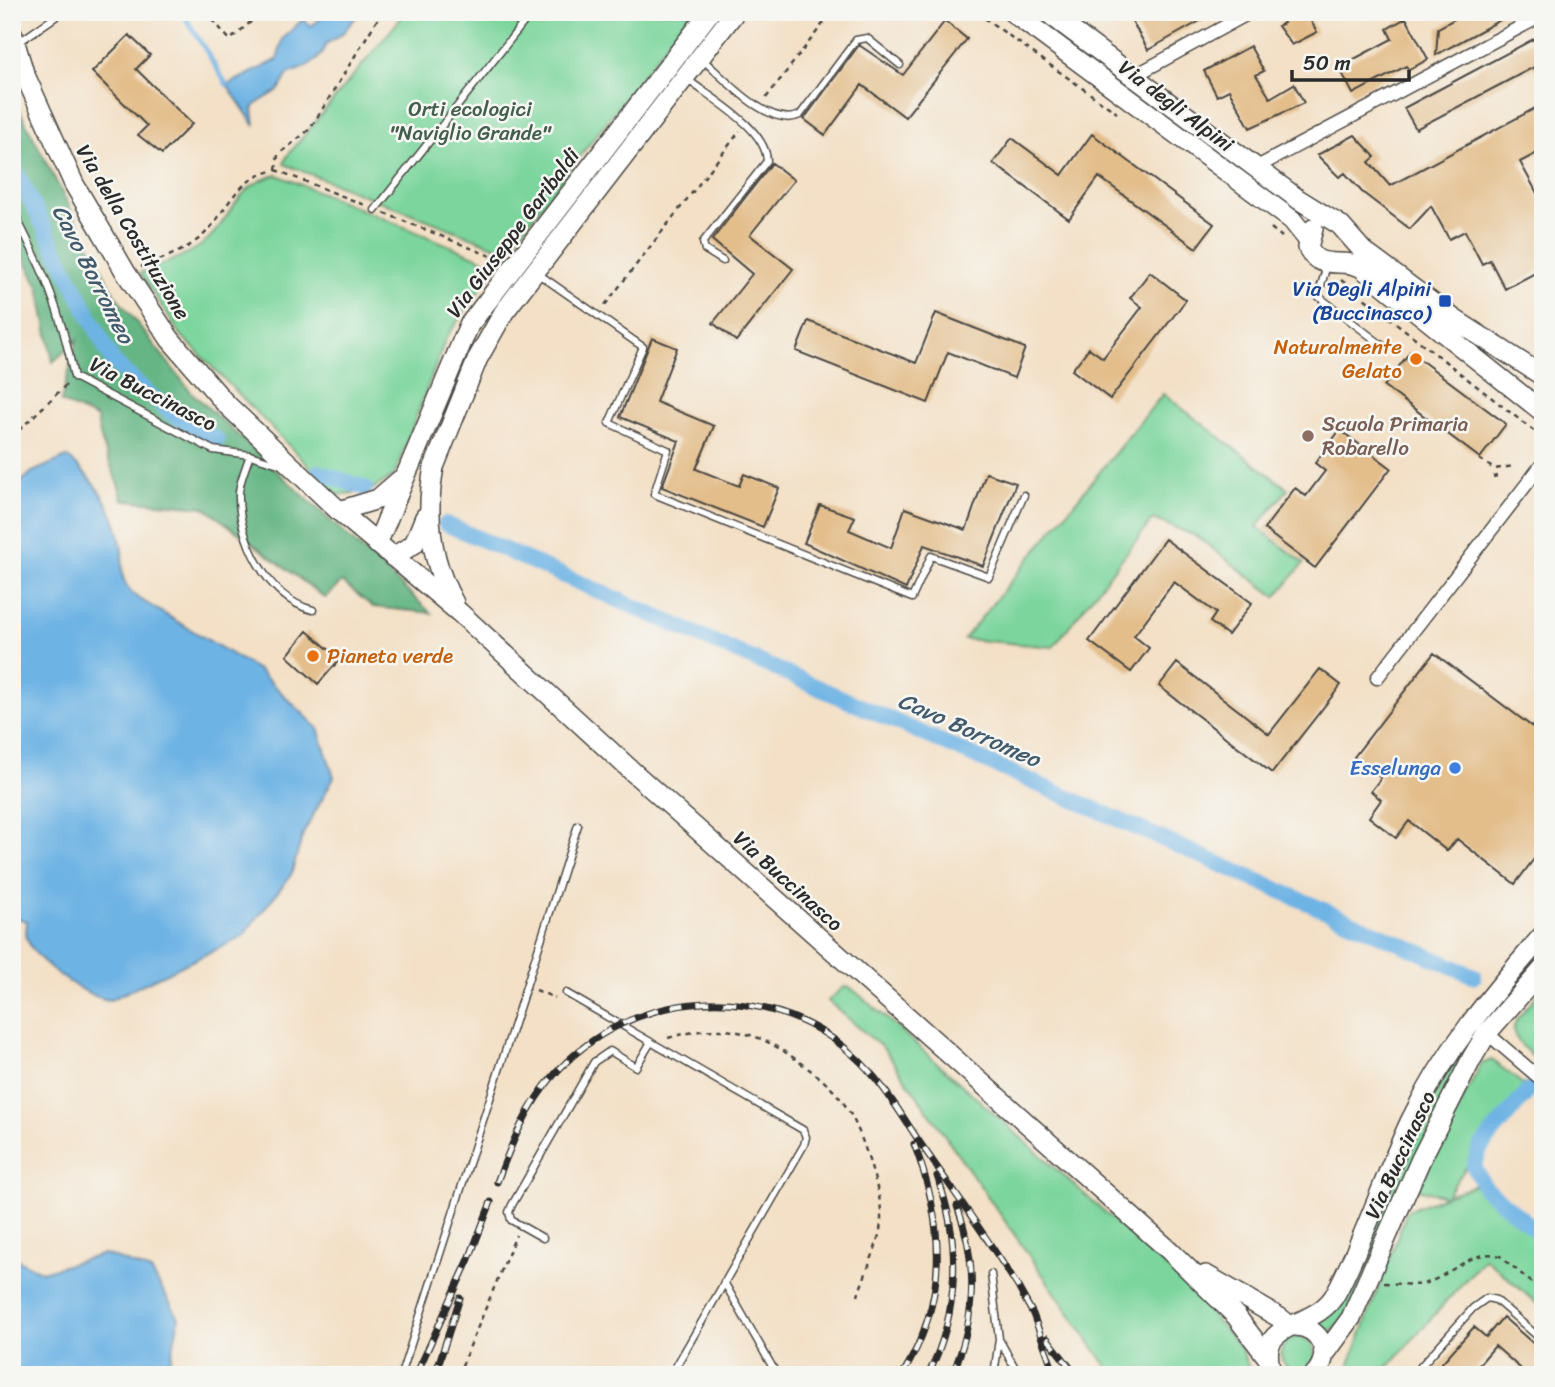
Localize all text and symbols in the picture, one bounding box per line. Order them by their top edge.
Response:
scale bar [1292,38,1410,82]
text: 50 m [1303,44,1351,82]
street label: Via degli Alpini [1110,50,1243,163]
park label: Orti ecologici "Naviglio Grande" [389,90,552,152]
street label: Via della Costituzione [65,137,201,328]
street label: Via Giuseppe Garibaldi [436,139,591,326]
water label: Cavo Borromeo [40,197,146,352]
place label: Via Degli Alpini (Buccinasco) [1292,270,1433,332]
marker: Via Degli Alpini (Buccinasco) [1437,293,1453,309]
place label: Naturalmente Gelato [1274,328,1402,390]
street label: Via Buccinasco [83,346,223,442]
marker: Naturalmente Gelato [1408,351,1424,367]
place label: Scuola Primaria Robarello [1322,405,1469,467]
marker: Scuola Primaria Robarello [1300,428,1316,444]
place label: Pianeta verde [327,637,453,675]
marker: Pianeta verde [305,648,321,664]
water label: Cavo Borromeo [891,680,1048,780]
place label: Esselunga [1350,749,1441,787]
marker: Esselunga [1447,760,1463,776]
street label: Via Buccinasco [724,821,852,941]
street label: Via Buccinasco [1354,1084,1446,1226]

